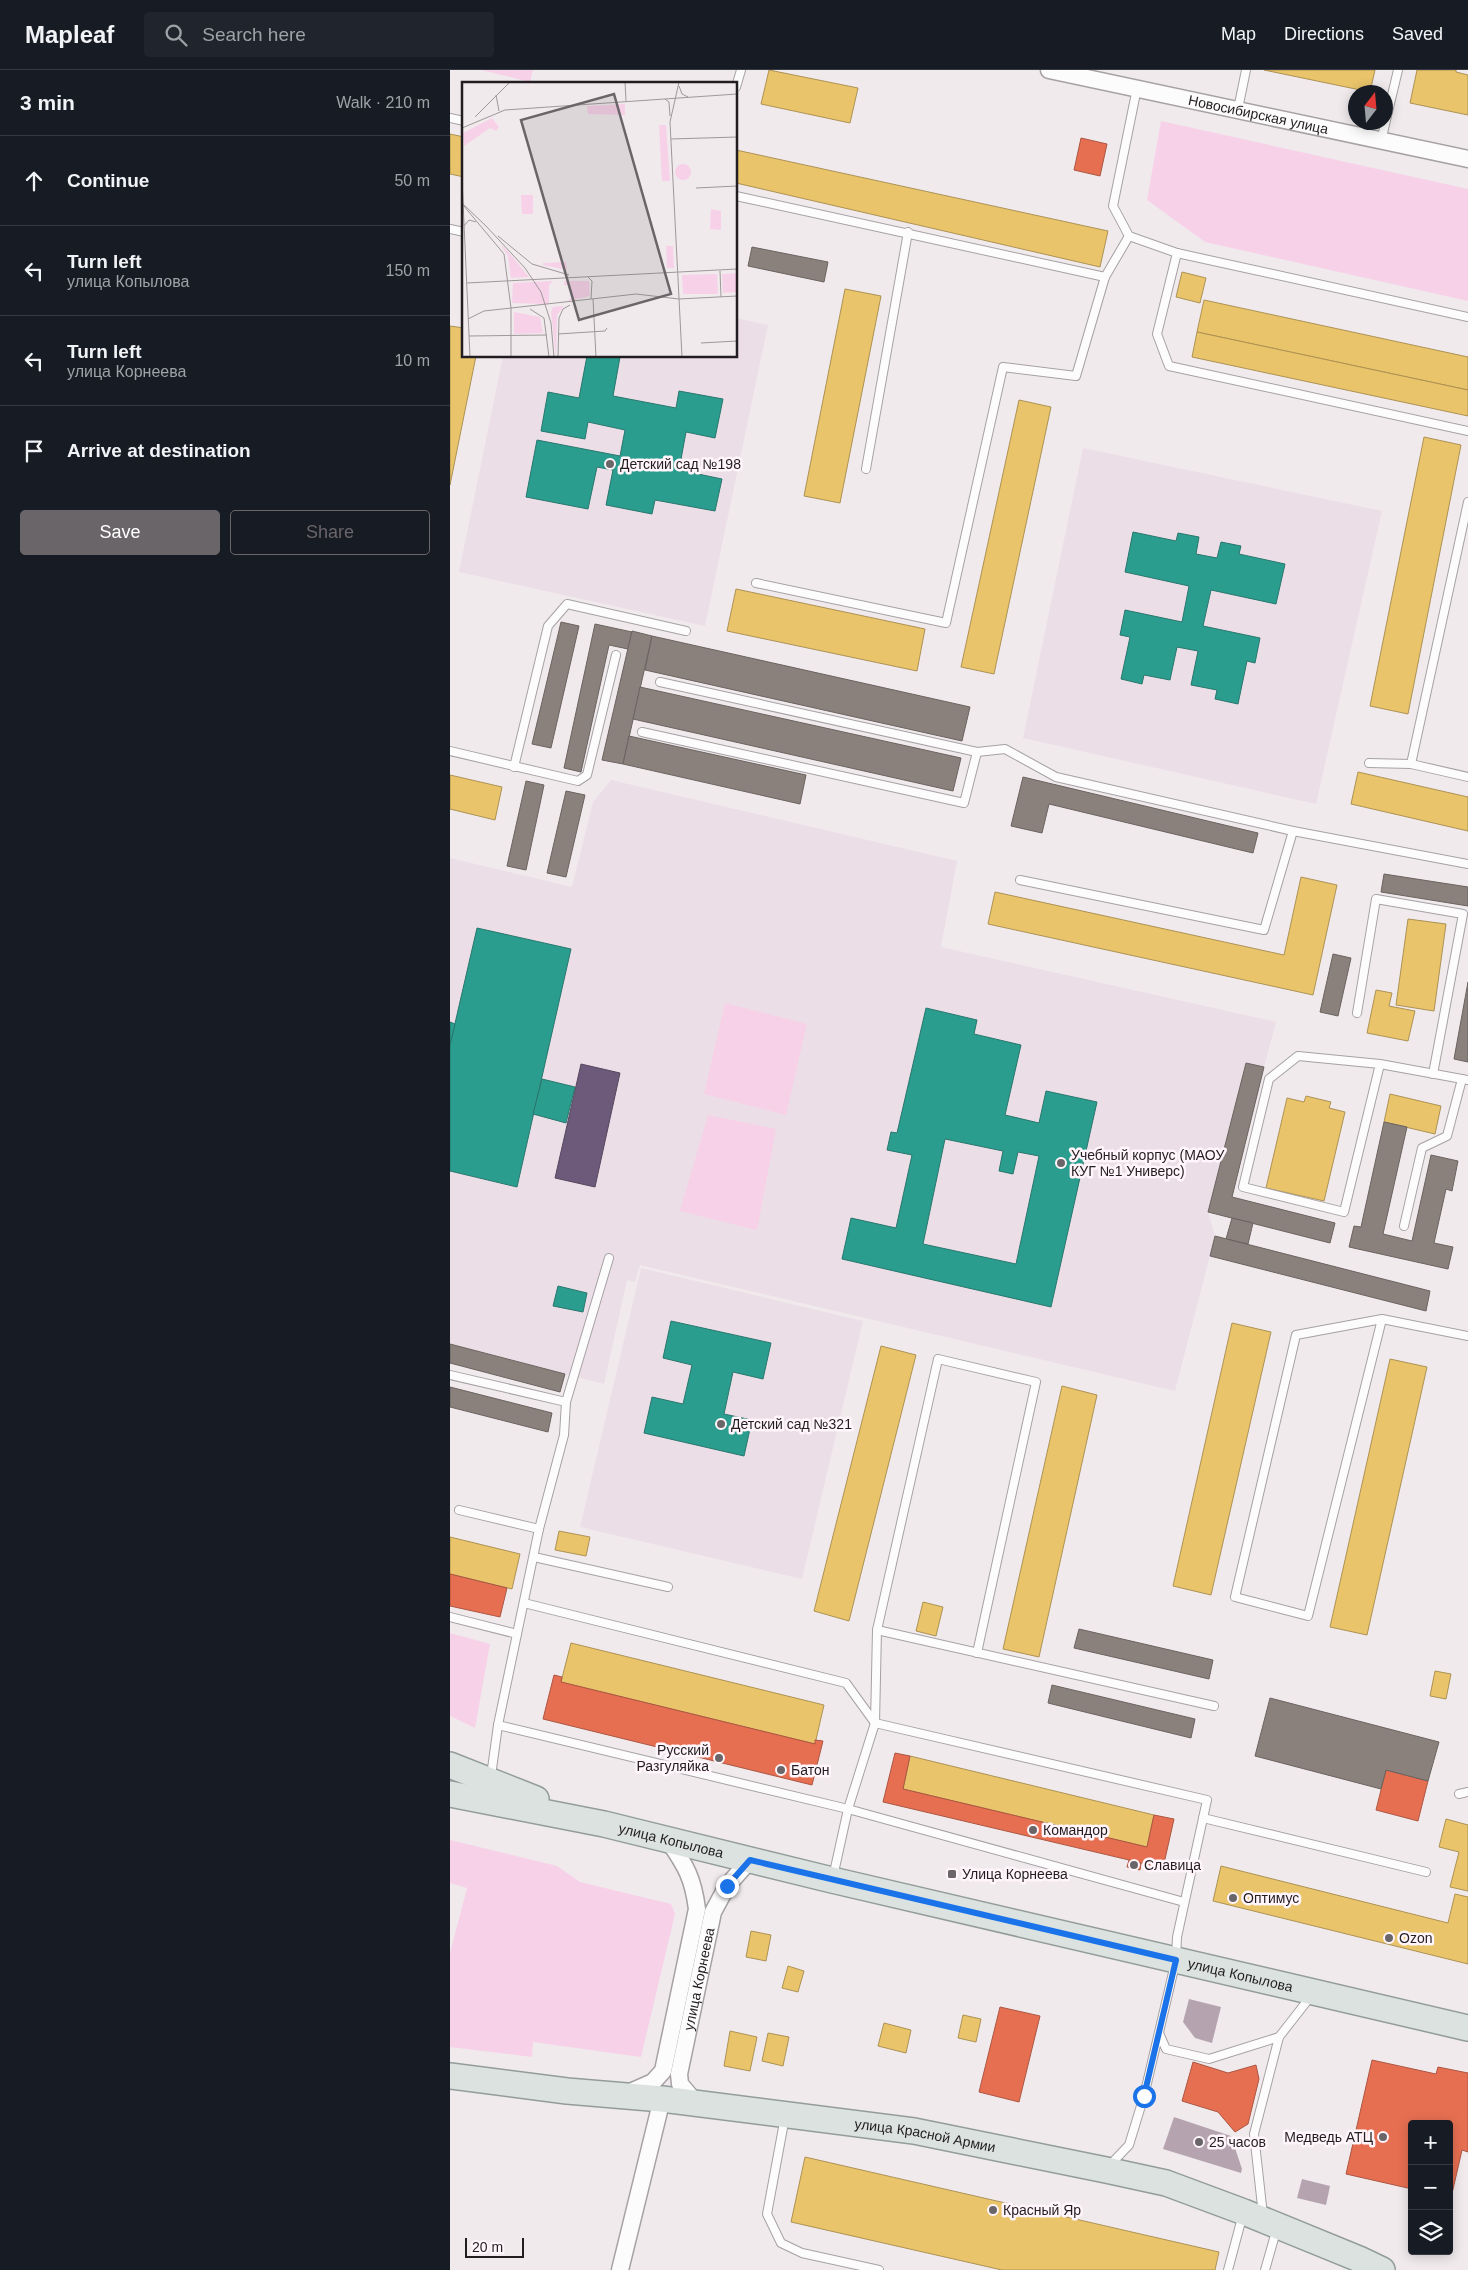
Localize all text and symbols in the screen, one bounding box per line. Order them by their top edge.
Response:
search box [144,12,494,57]
text: Mapleaf [25,21,114,48]
icon: search [162,21,190,49]
text: Search here [202,24,306,45]
text: Map [1221,24,1256,44]
text: Directions [1284,24,1364,44]
text: Saved [1392,24,1443,44]
inset map [462,82,738,358]
north arrow [1348,85,1393,130]
text: 3 min [20,91,75,114]
street label: Новосибирская улица [1187,92,1330,137]
text: Walk · 210 m [336,94,430,111]
icon: ahead [20,167,48,195]
text: Continue [67,170,149,191]
text: 50 m [394,172,430,189]
text: Turn left [67,251,142,272]
icon: left [20,257,48,285]
text: 150 m [386,262,430,279]
text: улица Копылова [67,273,189,290]
text: Turn left [67,341,142,362]
icon: left [20,347,48,375]
text: 10 m [394,352,430,369]
text: улица Корнеева [67,363,186,380]
icon: arrive [20,437,48,465]
text: Arrive at destination [67,440,251,461]
place label: Детский сад №198 [620,456,741,472]
marker: Детский сад №198 [604,458,616,470]
button: Save [20,510,220,555]
button: Share [230,510,430,555]
place label: Учебный корпус (МАОУ КУГ №1 Универс) [1071,1147,1224,1179]
marker: Учебный корпус (МАОУ КУГ №1 Универс) [1055,1157,1067,1169]
place label: Детский сад №321 [731,1416,852,1432]
marker: Детский сад №321 [715,1418,727,1430]
place label: Русский Разгуляйка [636,1742,709,1774]
marker: Русский Разгуляйка [713,1752,725,1764]
place label: Батон [791,1762,829,1778]
marker: Батон [775,1764,787,1776]
street label: улица Копылова [617,1820,725,1861]
place label: Командор [1043,1822,1108,1838]
marker: Командор [1027,1824,1039,1836]
place label: Славица [1144,1857,1201,1873]
marker: Славица [1128,1859,1140,1871]
place label: Улица Корнеева [962,1866,1068,1882]
marker: Улица Корнеева [946,1868,958,1880]
route end [716,1875,739,1898]
place label: Оптимус [1243,1890,1299,1906]
marker: Оптимус [1227,1892,1239,1904]
street label: улица Корнеева [680,1926,718,2032]
place label: Ozon [1399,1930,1432,1946]
marker: Ozon [1383,1932,1395,1944]
street label: улица Копылова [1186,1955,1295,1995]
route start [1133,2085,1156,2108]
street label: улица Красной Армии [854,2116,997,2155]
map controls [1408,2120,1453,2255]
button: + [1408,2120,1453,2165]
place label: Медведь АТЦ [1284,2129,1374,2145]
marker: Медведь АТЦ [1377,2131,1389,2143]
place label: 25 часов [1209,2134,1266,2150]
marker: 25 часов [1193,2136,1205,2148]
button: − [1408,2165,1453,2210]
place label: Красный Яр [1003,2202,1081,2218]
marker: Красный Яр [987,2204,999,2216]
button: layers [1408,2210,1453,2255]
scale bar [465,2235,524,2258]
text: 20 m [472,2239,503,2255]

